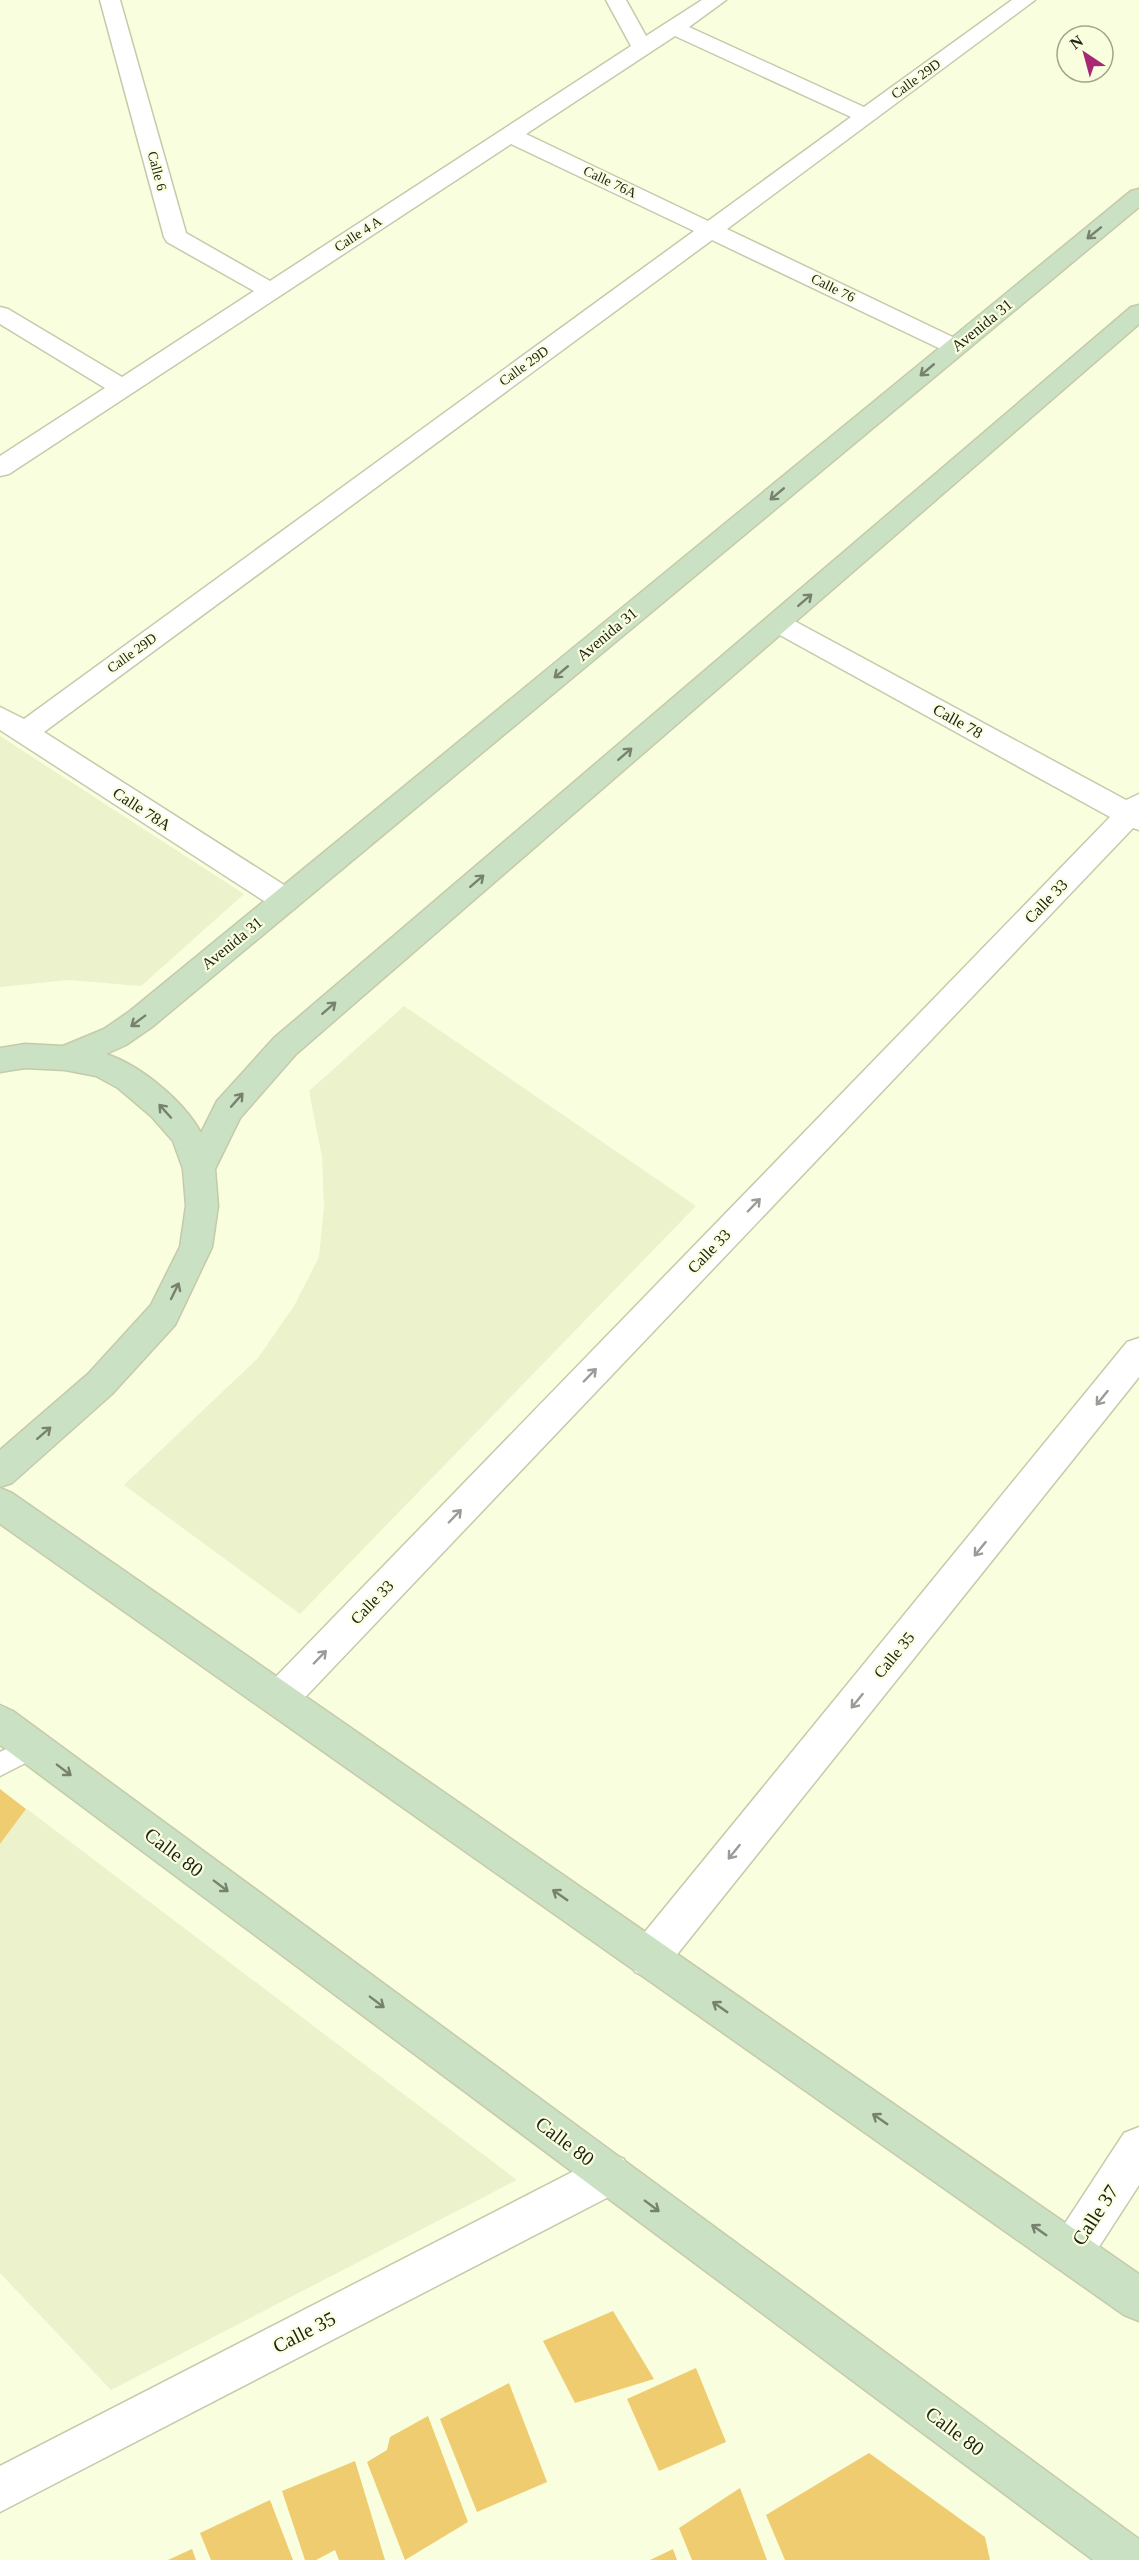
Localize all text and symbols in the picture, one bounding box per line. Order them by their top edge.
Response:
north arrow [1055,24,1115,84]
text: N [1067,32,1087,53]
street label: Calle 29D [888,56,944,102]
street label: Calle 6 [145,150,169,192]
street label: Calle 76A [581,163,640,201]
street label: Calle 4 A [332,213,385,255]
one-way arrow [1087,226,1102,240]
street label: Calle 76 [809,271,857,305]
street label: Avenida 31 [948,295,1016,355]
street label: Calle 29D [496,343,552,389]
one-way arrow [920,363,935,377]
one-way arrow [769,487,785,500]
one-way arrow [797,593,813,606]
street label: Avenida 31 [574,604,640,664]
street label: Calle 29D [104,630,160,676]
one-way arrow [553,665,569,678]
street label: Calle 78 [930,701,986,741]
one-way arrow [617,747,632,761]
street label: Calle 78A [110,784,174,834]
one-way arrow [469,874,484,888]
street label: Calle 33 [1021,876,1071,926]
street label: Avenida 31 [198,913,266,973]
one-way arrow [321,1001,336,1015]
one-way arrow [131,1014,147,1027]
one-way arrow [230,1093,244,1108]
one-way arrow [158,1104,172,1119]
one-way arrow [747,1197,761,1212]
street label: Calle 33 [684,1226,734,1276]
one-way arrow [169,1282,181,1300]
one-way arrow [583,1368,597,1383]
one-way arrow [1096,1389,1109,1405]
one-way arrow [36,1426,51,1440]
one-way arrow [448,1509,462,1524]
one-way arrow [973,1541,986,1557]
street label: Calle 33 [347,1577,397,1627]
street label: Calle 35 [870,1629,918,1681]
one-way arrow [312,1649,327,1664]
one-way arrow [850,1693,864,1708]
one-way arrow [55,1764,71,1776]
street label: Calle 80 [141,1823,207,1881]
one-way arrow [728,1844,741,1860]
one-way arrow [212,1880,228,1892]
one-way arrow [552,1889,568,1901]
one-way arrow [369,1996,385,2008]
one-way arrow [712,2001,728,2013]
street label: Calle 80 [532,2112,598,2170]
one-way arrow [872,2112,888,2125]
street label: Calle 37 [1067,2181,1123,2249]
one-way arrow [644,2199,660,2212]
one-way arrow [1032,2224,1048,2236]
street label: Calle 35 [269,2307,339,2357]
street label: Calle 80 [922,2402,988,2460]

